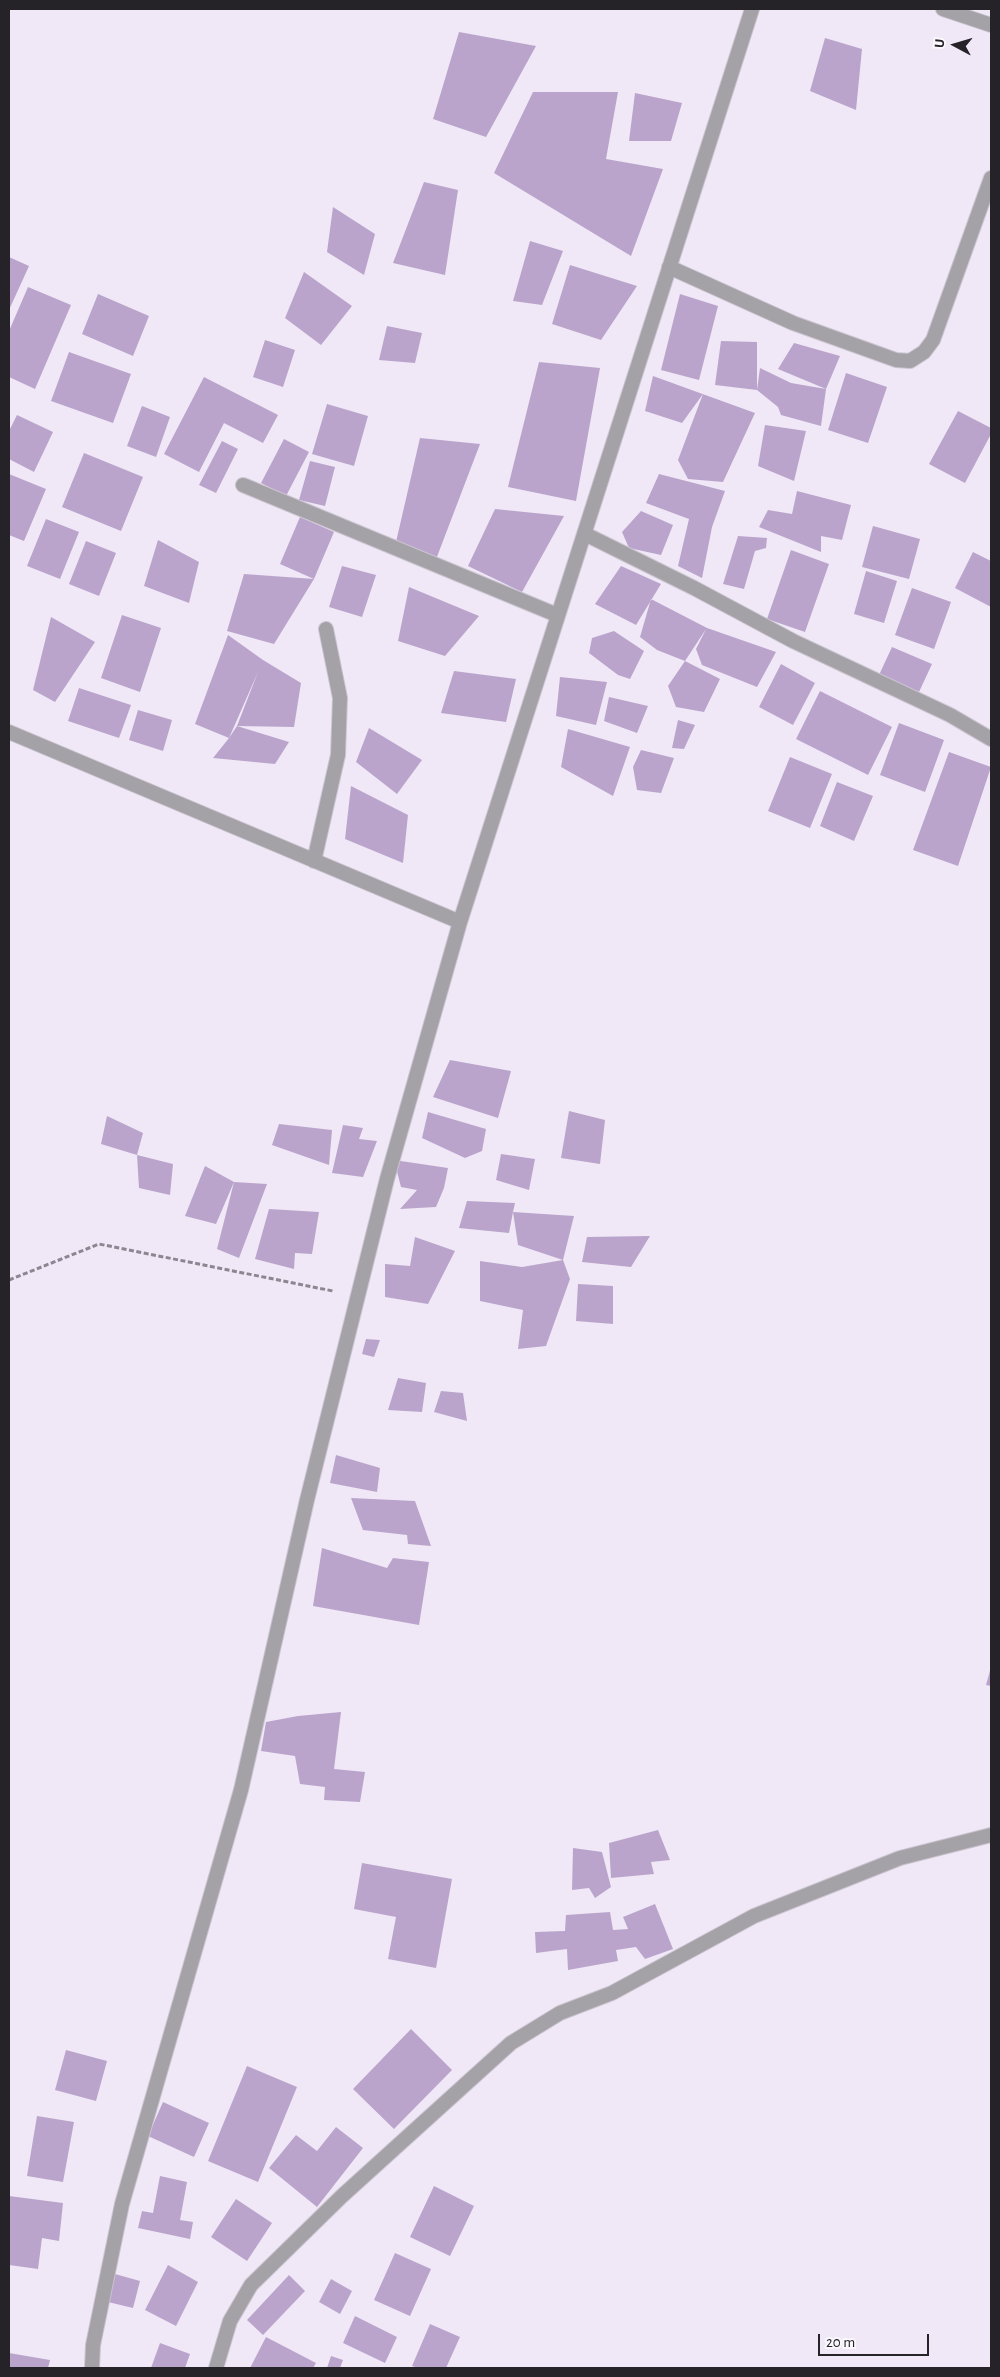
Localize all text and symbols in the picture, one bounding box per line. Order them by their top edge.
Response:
north arrow [930,20,980,70]
text: U [933,38,948,49]
scale bar [820,2324,931,2356]
text: 20 m [826,2335,855,2350]

